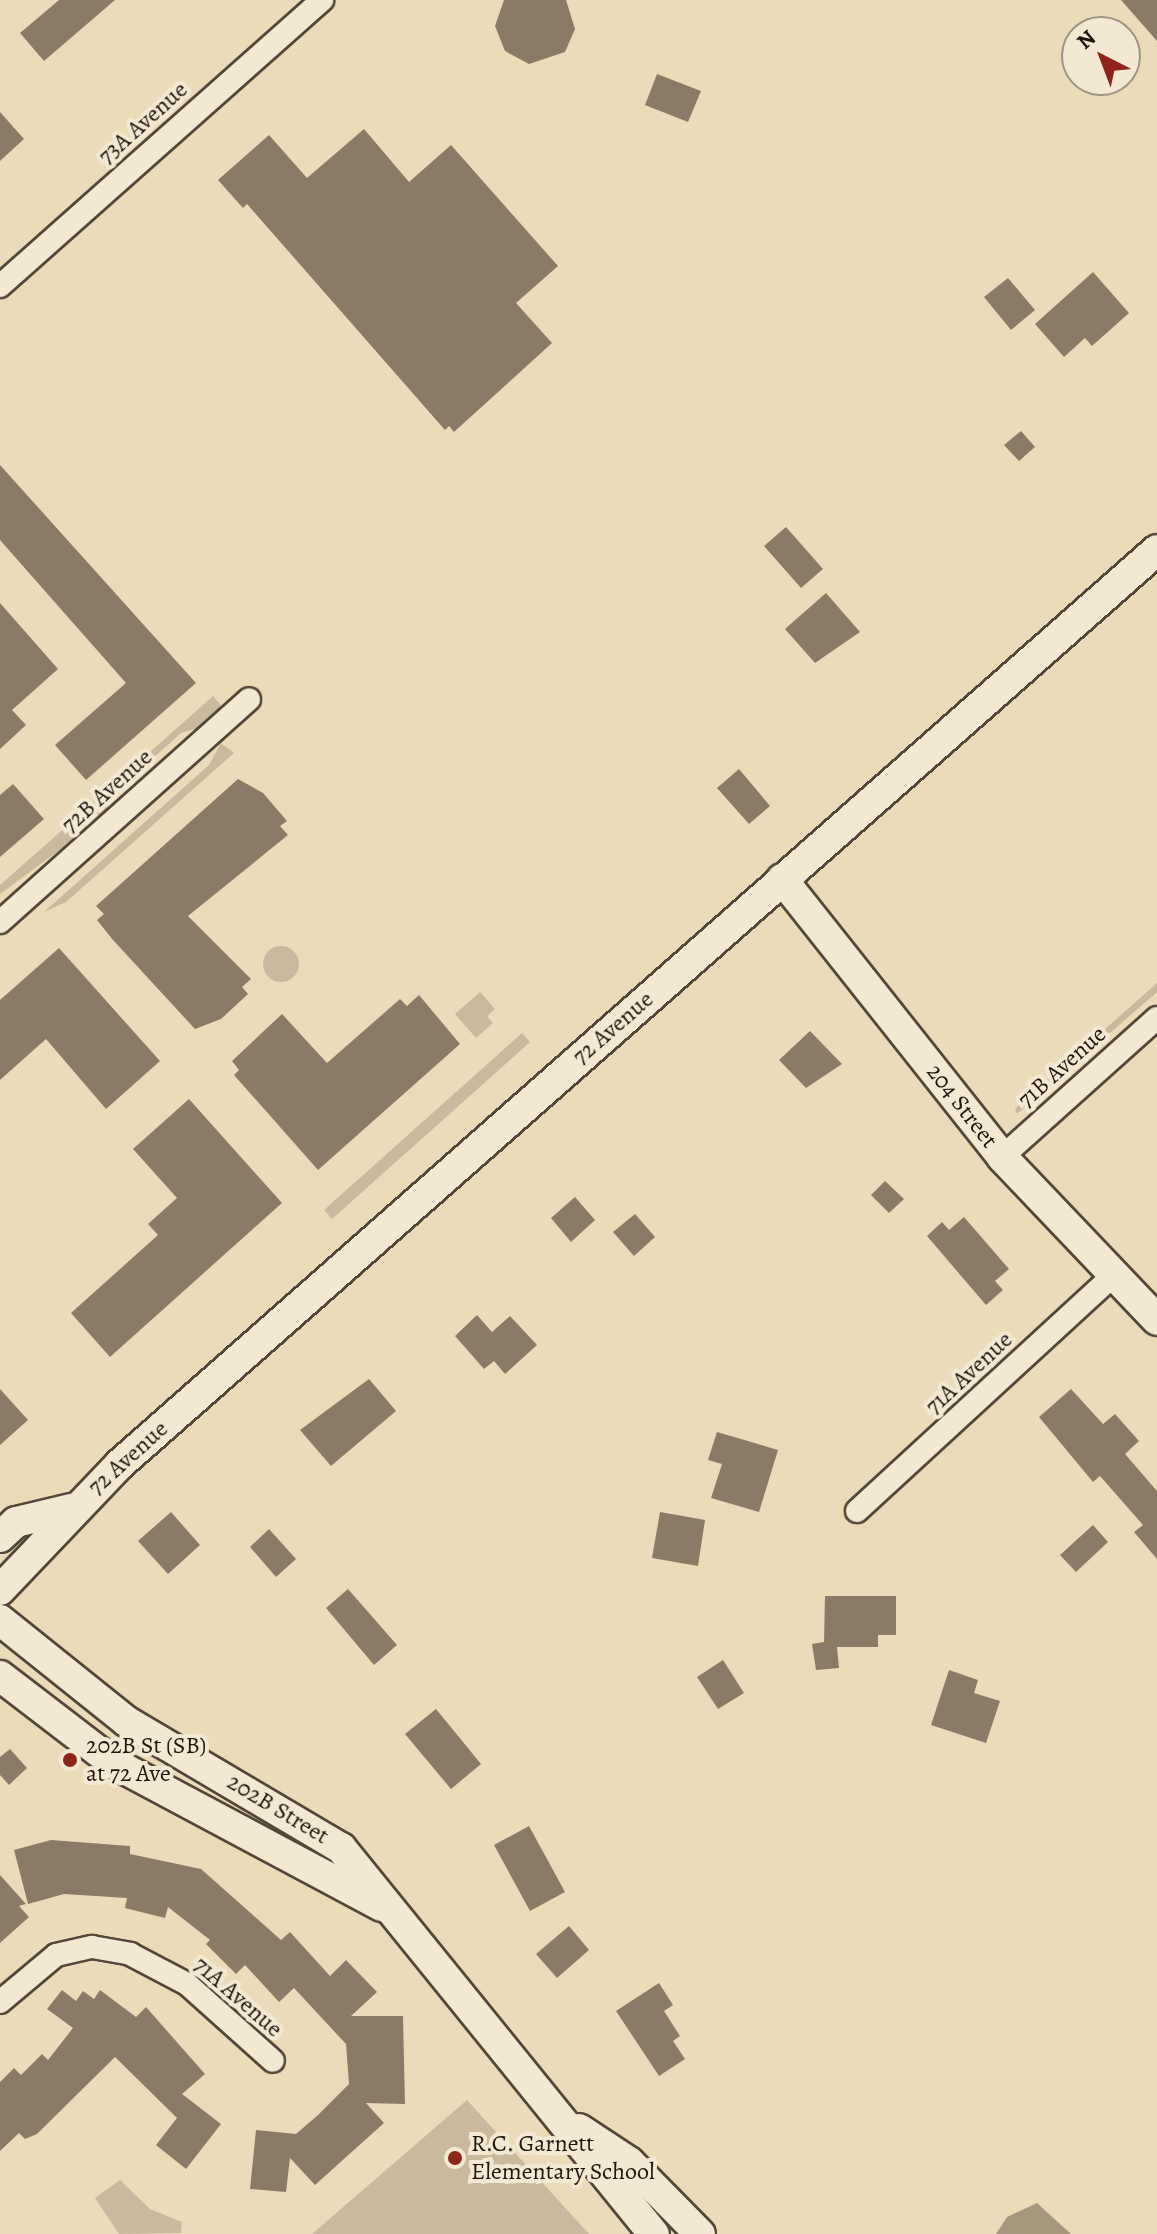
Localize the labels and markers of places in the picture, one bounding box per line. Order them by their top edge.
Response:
place label: 202B St (SB) at 72 Ave [86,1732,206,1788]
marker: 202B St (SB) at 72 Ave [61,1751,79,1769]
place label: R.C. Garnett Elementary School [471,2130,655,2186]
marker: R.C. Garnett Elementary School [446,2149,464,2167]

